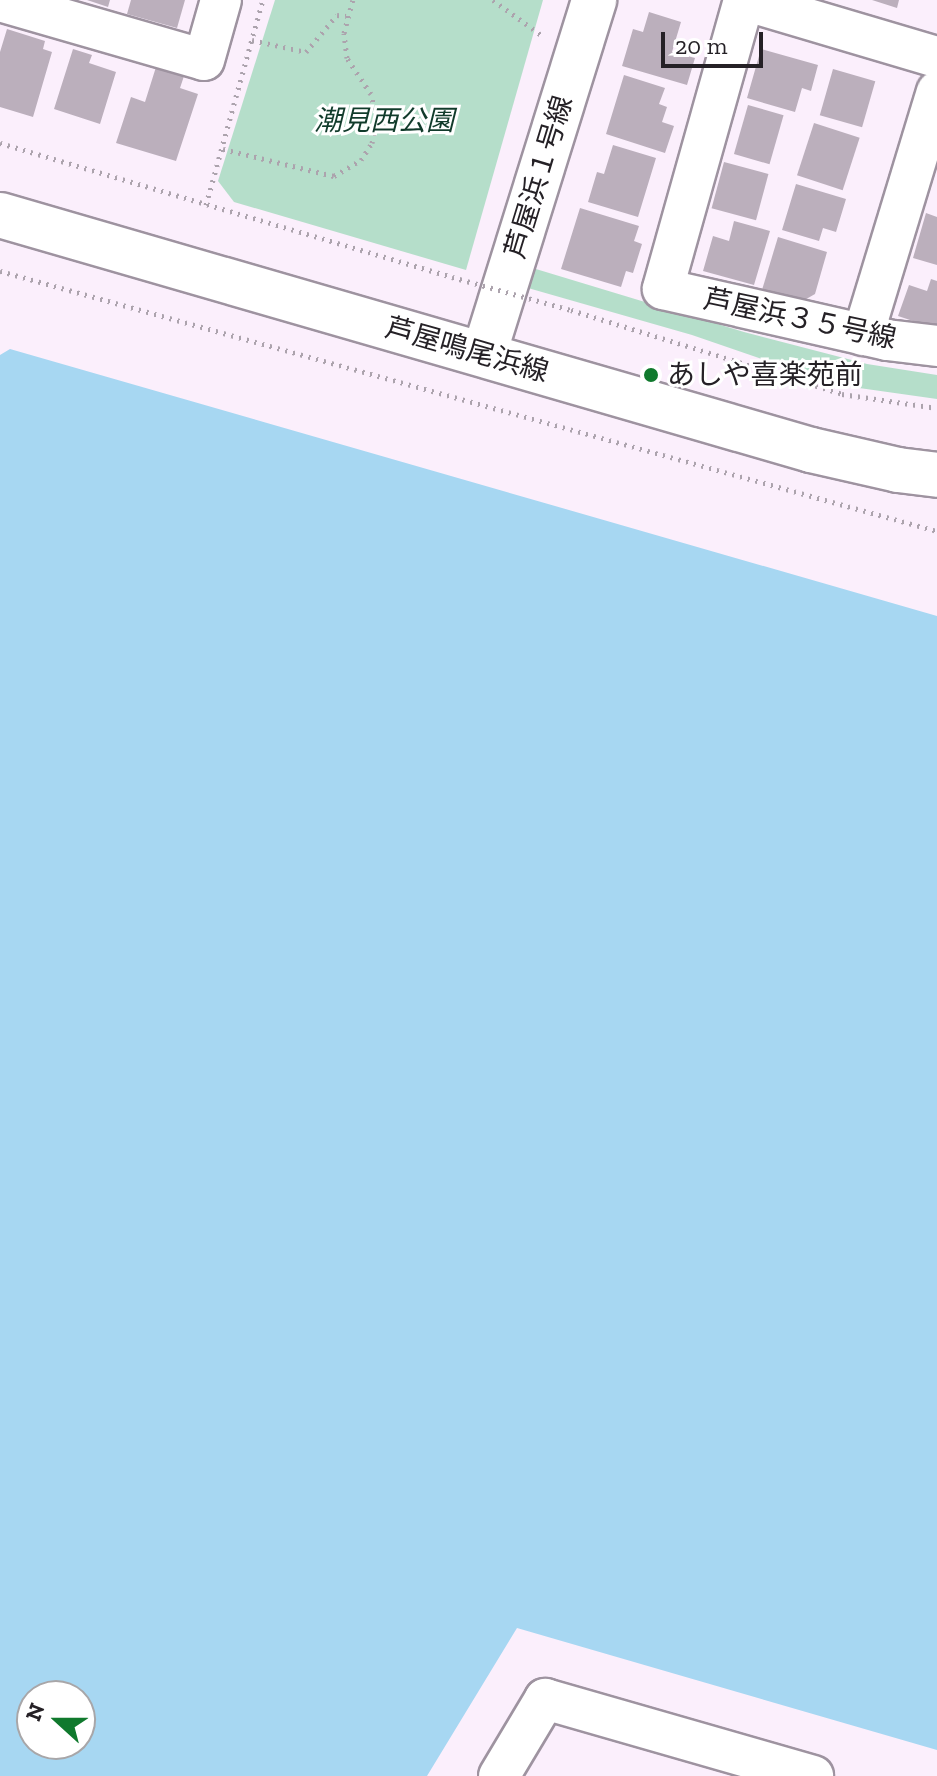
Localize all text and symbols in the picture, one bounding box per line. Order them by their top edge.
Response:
scale bar [665,16,767,66]
text: 20 m [675,31,727,60]
street label: 芦屋浜１号線 [498,92,580,262]
park label: 潮見西公園 [314,104,454,138]
street label: 芦屋浜３５号線 [701,282,899,356]
street label: 芦屋鳴尾浜線 [382,311,552,389]
place label: あしや喜楽苑前 [667,358,863,392]
marker: あしや喜楽苑前 [642,366,660,384]
north arrow [16,1680,96,1760]
text: N [19,1699,51,1725]

